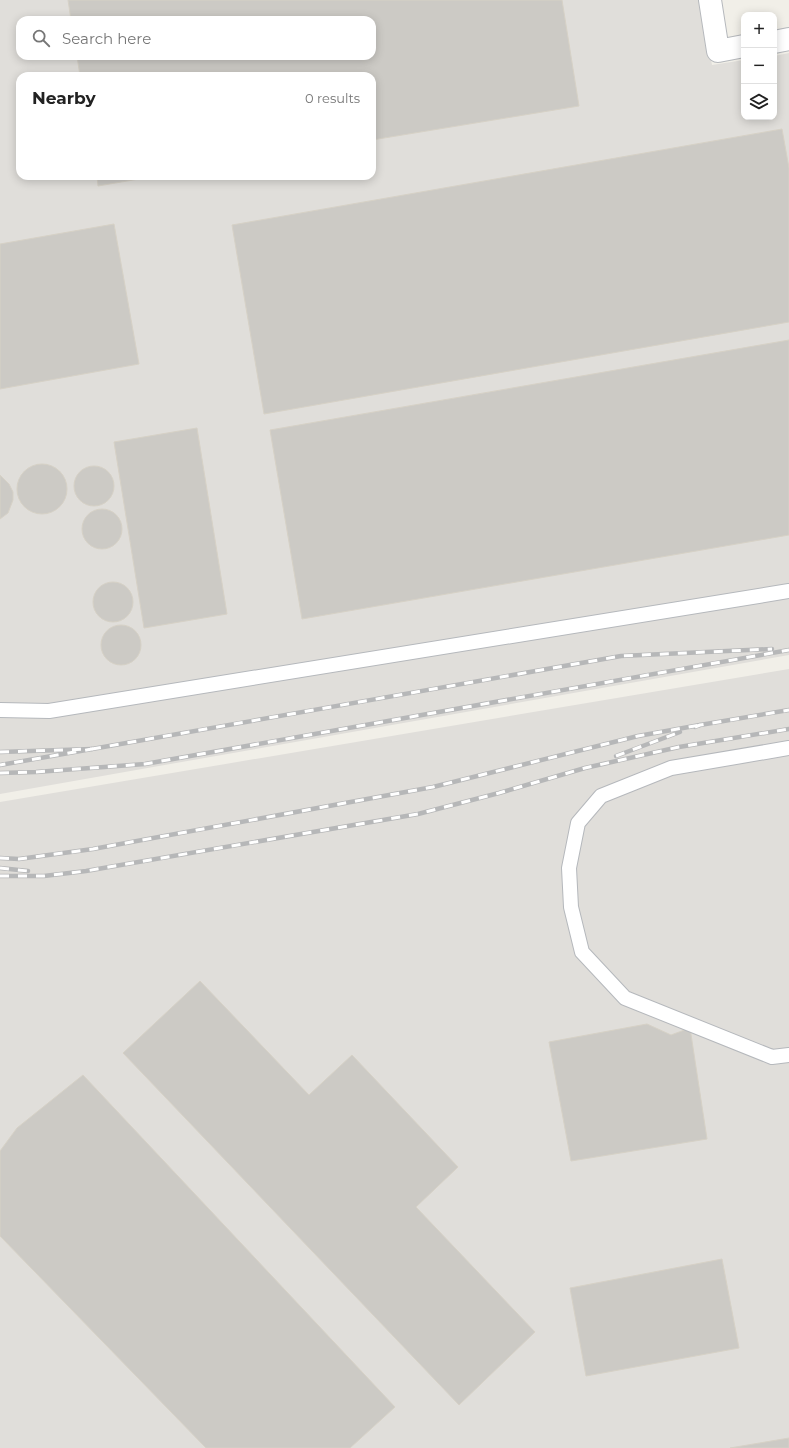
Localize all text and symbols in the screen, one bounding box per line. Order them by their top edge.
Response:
map controls [741,12,777,120]
button: + [741,12,777,48]
search box [16,16,376,60]
icon: search [30,27,52,49]
text: Search here [62,29,151,48]
button: − [741,48,777,84]
button: layers [741,84,777,120]
text: Nearby [32,88,96,108]
text: 0 results [305,90,360,106]

